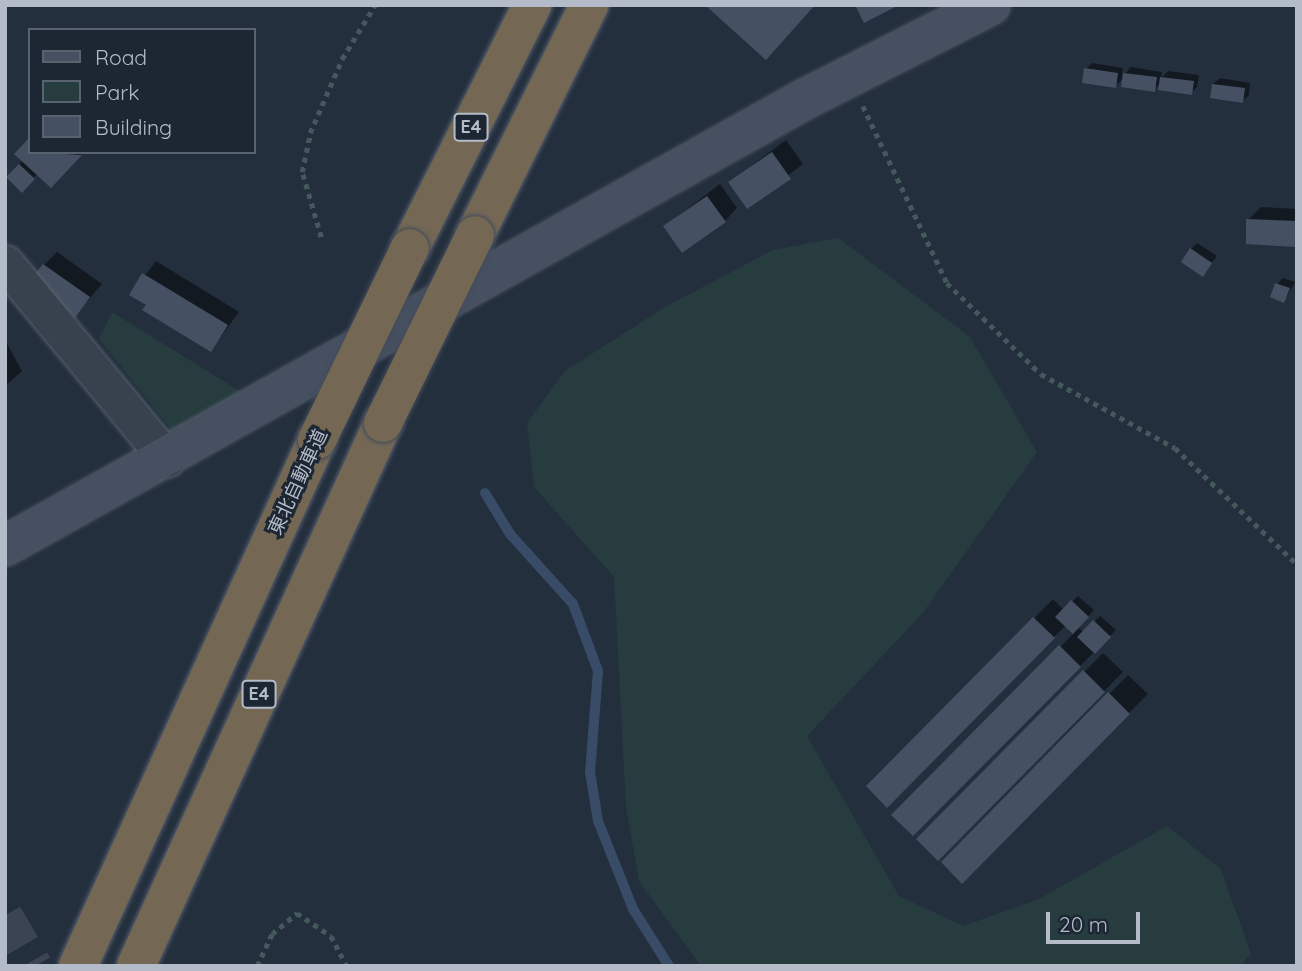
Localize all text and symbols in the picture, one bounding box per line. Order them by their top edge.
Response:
legend [28,28,256,154]
text: Road [95,44,147,70]
text: Park [95,79,139,105]
road number: E4 [454,112,489,142]
text: Building [95,114,172,140]
street label: 東北自動車道 [264,426,332,538]
road number: E4 [242,680,276,708]
scale bar [1050,898,1144,942]
text: 20 m [1059,911,1108,937]

